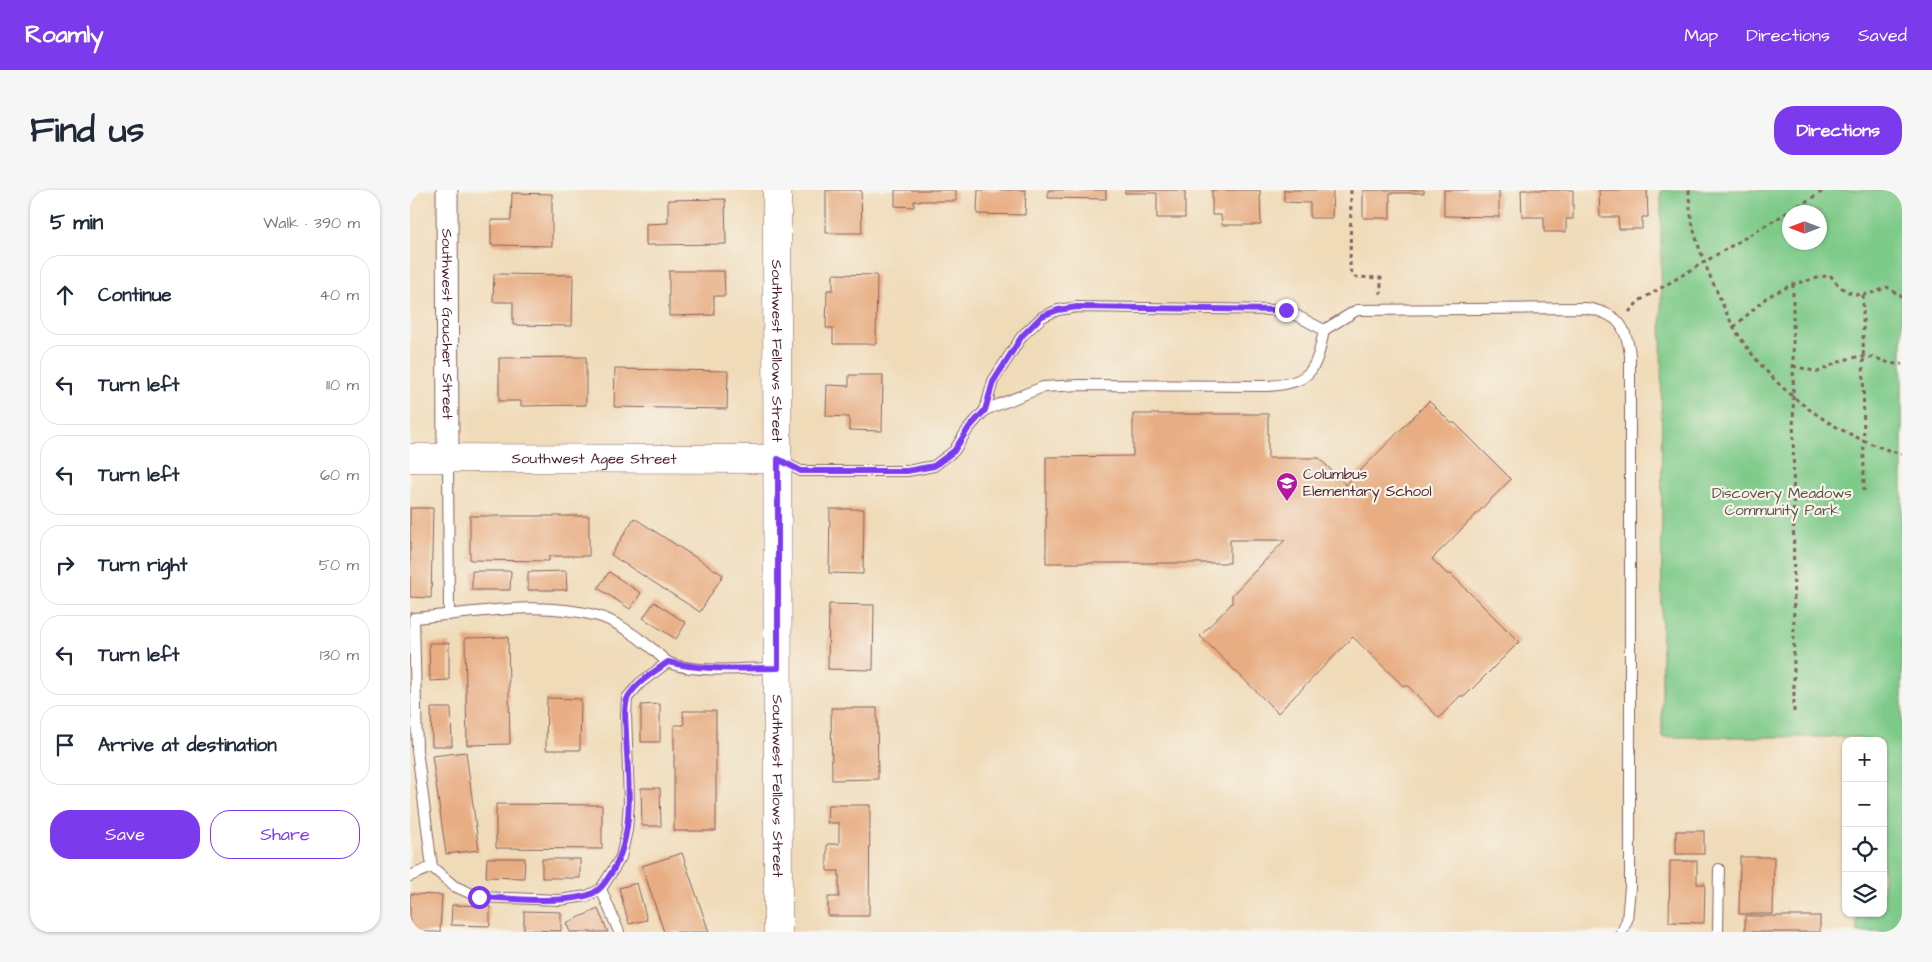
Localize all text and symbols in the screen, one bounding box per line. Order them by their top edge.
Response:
text: Roamly [25,18,103,52]
text: Map [1684,23,1718,48]
text: Directions [1746,23,1830,48]
text: Saved [1858,23,1907,48]
text: Find us [30,106,144,155]
button: Directions [1774,106,1902,155]
north arrow [1782,205,1827,250]
text: 5 min [50,208,103,237]
text: Walk · 390 m [263,212,360,234]
street label: Southwest Goucher Street [437,228,458,420]
street label: Southwest Fellows Street [767,260,788,442]
icon: ahead [51,281,79,309]
text: Continue [98,282,172,309]
text: 40 m [319,284,359,306]
route end [1275,299,1298,322]
icon: left [51,371,79,399]
text: Turn left [98,372,179,399]
text: 110 m [326,374,359,396]
street label: Southwest Agee Street [511,448,677,470]
icon: left [51,461,79,489]
text: Turn left [98,462,179,489]
text: 60 m [320,464,359,486]
place label: Columbus Elementary School [1303,464,1432,503]
school or university icon: Columbus Elementary School [1275,471,1299,502]
park label: Discovery Meadows Community Park [1712,483,1852,522]
icon: right [51,551,79,579]
text: Turn right [98,552,187,579]
text: 50 m [319,554,359,576]
icon: left [51,641,79,669]
text: Turn left [98,642,179,669]
text: 130 m [320,644,359,666]
street label: Southwest Fellows Street [767,695,788,877]
icon: arrive [51,731,79,759]
text: Arrive at destination [98,732,277,759]
map controls [1842,737,1887,917]
button: + [1842,737,1887,782]
button: − [1842,782,1887,827]
button: Save [50,810,200,859]
button: Share [210,810,360,859]
button: locate [1842,827,1887,872]
button: layers [1842,872,1887,917]
route start [468,886,491,909]

